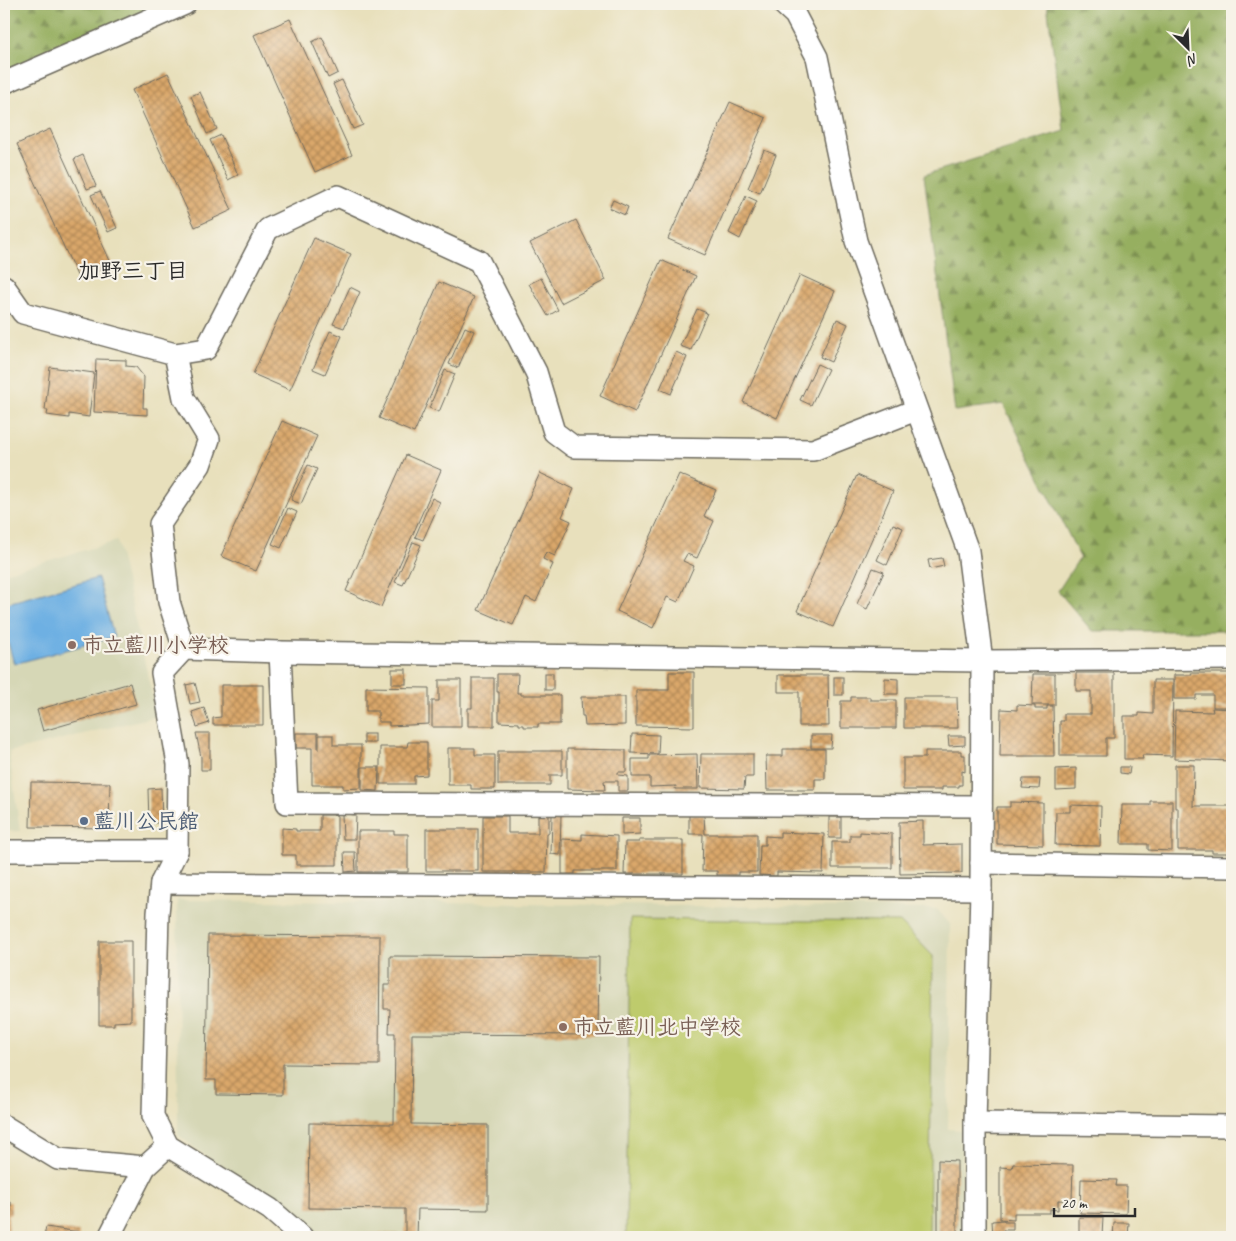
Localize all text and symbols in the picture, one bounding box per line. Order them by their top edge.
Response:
north arrow [1164,22,1214,72]
text: N [1184,50,1201,70]
district label: 加野三丁目 [78,257,188,285]
place label: 市立藍川小学校 [82,632,229,658]
marker: 市立藍川小学校 [66,639,78,651]
place label: 藍川公民館 [94,808,199,834]
marker: 藍川公民館 [78,815,90,827]
place label: 市立藍川北中学校 [573,1014,741,1040]
marker: 市立藍川北中学校 [557,1021,569,1033]
scale bar [1054,1186,1135,1218]
text: 20 m [1061,1194,1088,1213]

